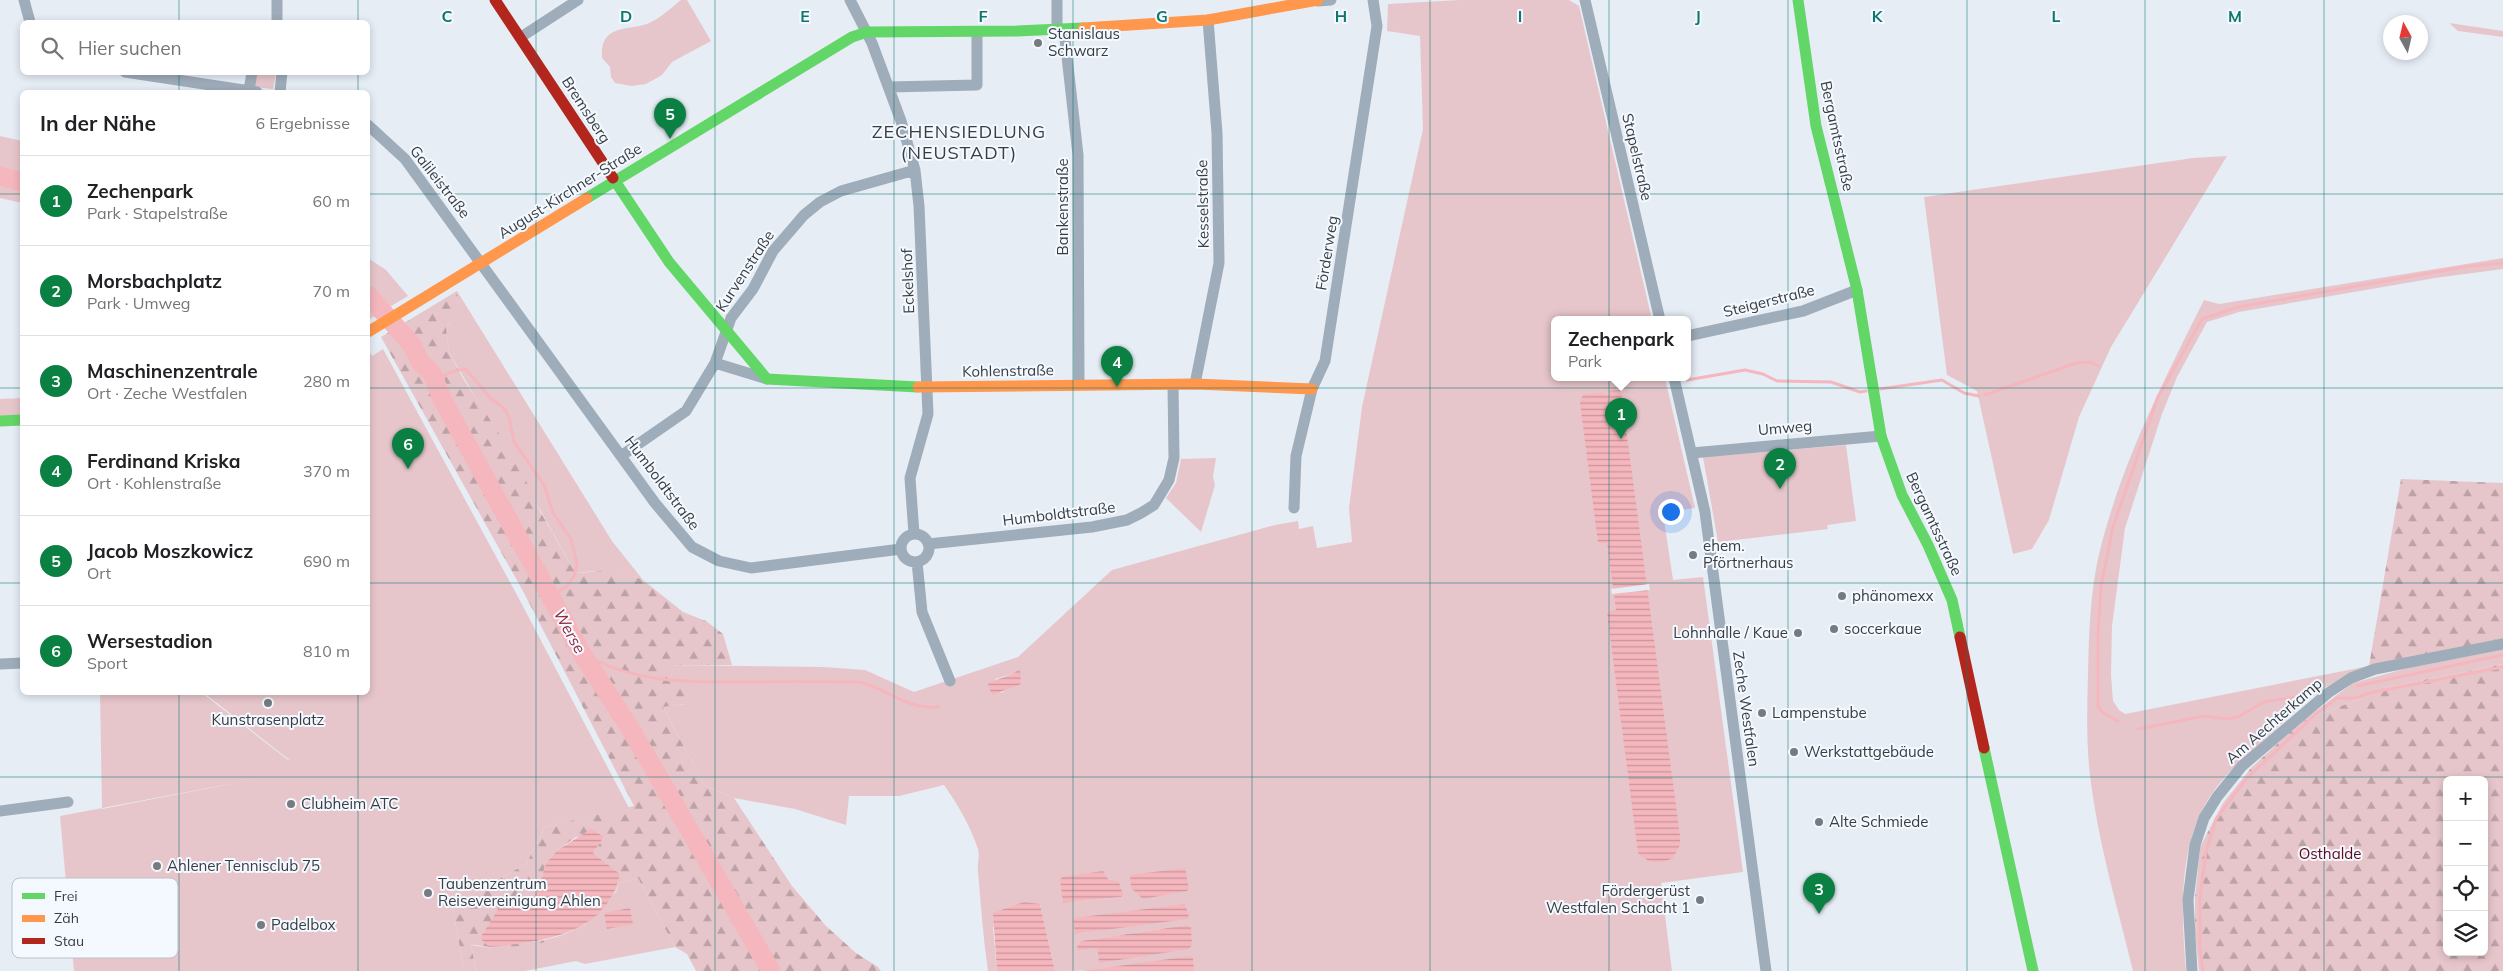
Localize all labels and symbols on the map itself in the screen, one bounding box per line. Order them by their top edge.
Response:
text: C [442,6,453,26]
text: D [620,6,632,26]
text: E [800,6,810,26]
text: F [978,6,988,26]
text: G [1156,6,1168,26]
text: H [1335,6,1347,26]
text: I [1518,6,1522,26]
text: J [1695,6,1701,26]
text: K [1872,6,1884,26]
text: L [2052,6,2061,26]
text: M [2228,6,2242,26]
north arrow [2383,15,2428,60]
place label: Stanislaus Schwarz [1048,24,1120,60]
marker: Stanislaus Schwarz [1032,37,1044,49]
street label: Bremsberg [558,73,615,147]
street label: Bergamtsstraße [1817,79,1858,193]
pin: 5 [654,98,686,139]
street label: Stapelstraße [1618,111,1657,202]
district label: ZECHENSIEDLUNG (NEUSTADT) [872,120,1046,164]
street label: August-Kirchner-Straße [494,139,645,243]
street label: Galileistraße [406,142,475,222]
street label: Bankenstraße [1053,158,1072,256]
street label: Kesselstraße [1192,159,1213,249]
street label: Förderweg [1311,214,1342,292]
street label: Kurvenstraße [711,226,778,315]
street label: Eckelshof [897,247,918,314]
street label: Steigerstraße [1721,280,1817,321]
pin: 4 [1101,346,1133,387]
street label: Kohlenstraße [962,360,1054,381]
pin: 1 [1605,398,1637,439]
street label: Umweg [1757,416,1813,439]
pin: 6 [392,428,424,469]
street label: Humboldtstraße [621,432,704,534]
pin: 2 [1764,448,1796,489]
street label: Bergamtsstraße [1902,469,1967,579]
street label: Humboldtstraße [1002,497,1116,530]
your location [1658,499,1684,525]
place label: ehem. Pförtnerhaus [1703,536,1794,572]
marker: ehem. Pförtnerhaus [1687,549,1699,561]
place label: phänomexx [1852,586,1933,605]
marker: phänomexx [1836,590,1848,602]
water label: Werse [550,605,591,657]
place label: soccerkaue [1844,619,1922,638]
place label: Lohnhalle / Kaue [1673,623,1788,642]
marker: soccerkaue [1828,623,1840,635]
marker: Lohnhalle / Kaue [1792,627,1804,639]
street label: Zeche Westfalen [1729,650,1764,768]
street label: Am Aechterkamp [2222,674,2326,767]
marker: Kunstrasenplatz [262,697,274,709]
place label: Lampenstube [1772,703,1867,722]
marker: Lampenstube [1756,707,1768,719]
place label: Kunstrasenplatz [212,710,325,729]
place label: Werkstattgebäude [1804,742,1934,761]
marker: Werkstattgebäude [1788,746,1800,758]
place label: Clubheim ATC [301,794,399,813]
marker: Clubheim ATC [285,798,297,810]
place label: Alte Schmiede [1829,812,1928,831]
marker: Alte Schmiede [1813,816,1825,828]
park label: Osthalde [2299,844,2361,863]
place label: Ahlener Tennisclub 75 [167,856,320,875]
marker: Ahlener Tennisclub 75 [151,860,163,872]
pin: 3 [1803,873,1835,914]
place label: Taubenzentrum Reisevereinigung Ahlen [438,874,601,910]
legend [12,878,178,958]
place label: Fördergerüst Westfalen Schacht 1 [1546,881,1690,917]
text: Frei [54,887,78,905]
marker: Taubenzentrum Reisevereinigung Ahlen [422,887,434,899]
marker: Fördergerüst Westfalen Schacht 1 [1694,894,1706,906]
text: Zäh [54,909,79,927]
place label: Padelbox [271,915,336,934]
marker: Padelbox [255,919,267,931]
text: Stau [54,932,84,950]

